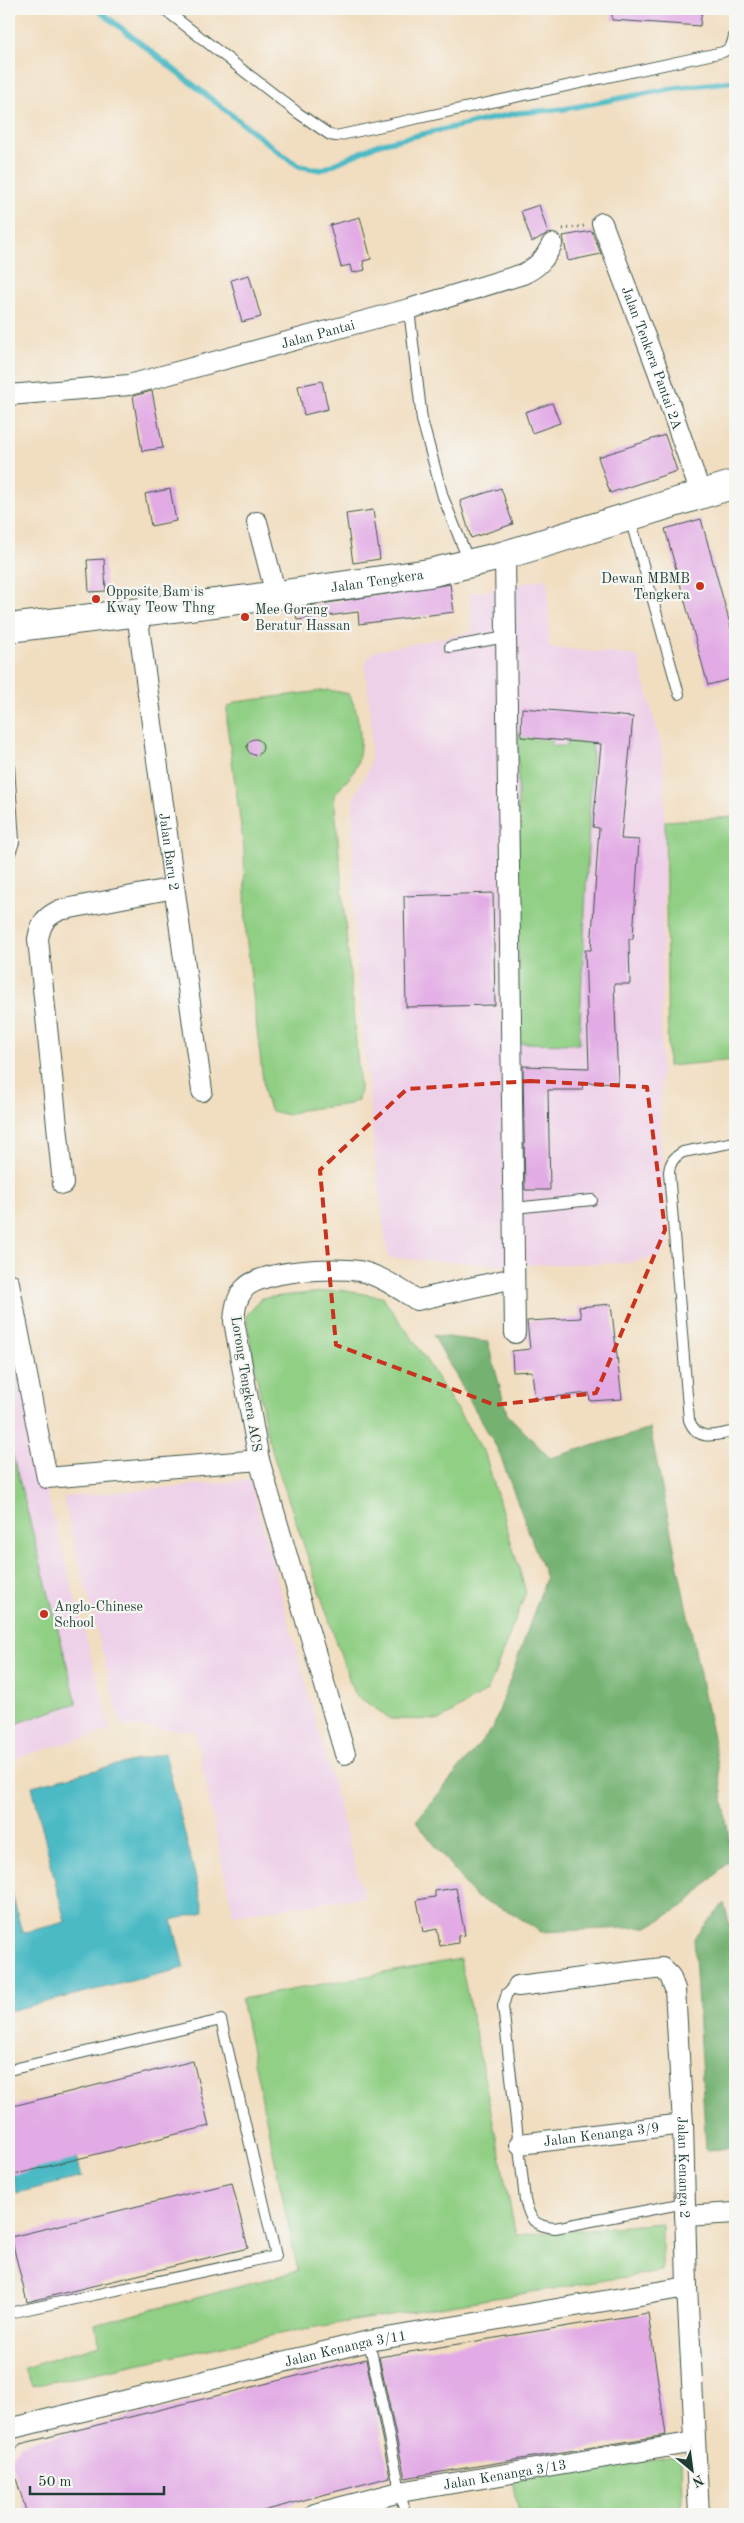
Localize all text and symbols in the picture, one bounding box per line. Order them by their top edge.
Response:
street label: Jalan Tenkera Pantai 2A [619,285,684,432]
street label: Jalan Pantai [280,318,357,351]
street label: Jalan Tengkera [330,568,425,595]
place label: Dewan MBMB Tengkera [601,572,690,602]
marker: Dewan MBMB Tengkera [694,580,706,592]
place label: Opposite Bam is Kway Teow Thng [106,585,215,615]
marker: Opposite Bam is Kway Teow Thng [90,593,102,605]
place label: Mee Goreng Beratur Hassan [255,603,351,633]
marker: Mee Goreng Beratur Hassan [239,611,251,623]
street label: Jalan Baru 2 [156,812,181,892]
street label: Lorong Tengkera ACS [228,1315,264,1453]
place label: Anglo-Chinese School [54,1600,143,1630]
marker: Anglo-Chinese School [38,1608,50,1620]
street label: Jalan Kenanga 2 [675,2116,691,2219]
street label: Jalan Kenanga 3/9 [543,2121,660,2149]
street label: Jalan Kenanga 3/11 [283,2329,408,2369]
north arrow [666,2446,716,2496]
street label: Jalan Kenanga 3/13 [442,2458,568,2493]
scale bar [30,2463,164,2495]
text: N [689,2472,706,2489]
text: 50 m [38,2475,72,2490]

